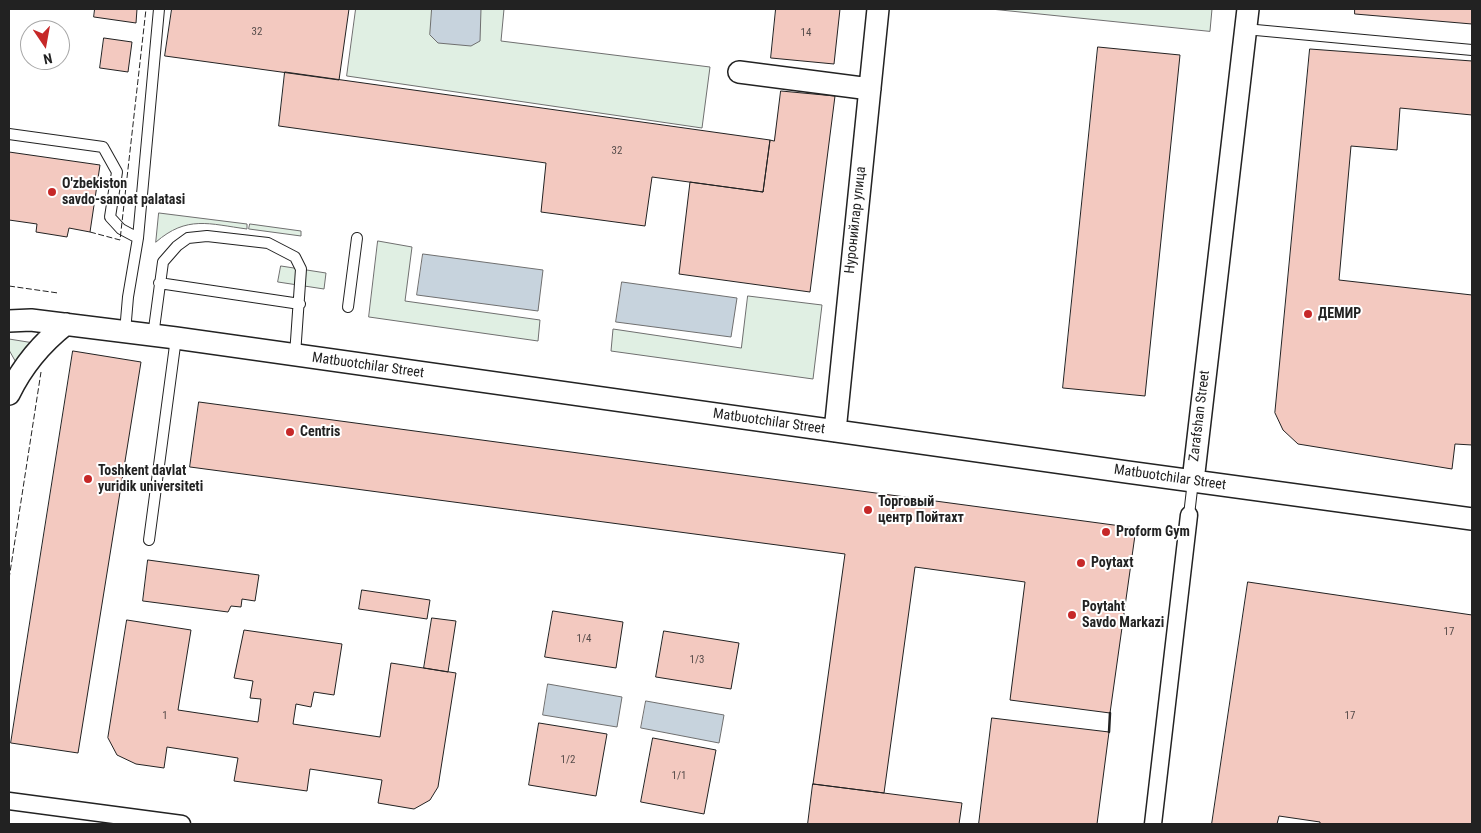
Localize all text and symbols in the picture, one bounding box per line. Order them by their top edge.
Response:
north arrow [20,20,70,70]
house number: 32 [252,25,262,39]
house number: 14 [801,26,811,40]
text: N [42,50,54,67]
house number: 32 [612,144,622,158]
street label: Нуронийлар улица [842,166,870,274]
place label: O'zbekiston savdo-sanoat palatasi [62,176,185,208]
marker: O'zbekiston savdo-sanoat palatasi [46,186,58,198]
place label: ДЕМИР [1318,306,1361,322]
marker: ДЕМИР [1302,308,1314,320]
street label: Matbuotchilar Street [311,350,425,382]
street label: Zarafshan Street [1186,369,1214,463]
street label: Matbuotchilar Street [712,406,826,438]
place label: Centris [300,424,340,440]
marker: Centris [284,426,296,438]
street label: Matbuotchilar Street [1113,462,1227,494]
place label: Toshkent davlat yuridik universiteti [98,463,203,496]
marker: Toshkent davlat yuridik universiteti [82,473,94,485]
place label: Торговый центр Пойтахт [878,494,964,526]
marker: Торговый центр Пойтахт [862,504,874,516]
place label: Proform Gym [1116,524,1190,540]
marker: Proform Gym [1100,526,1112,538]
place label: Poytaxt [1091,555,1133,571]
marker: Poytaxt [1075,557,1087,569]
place label: Poytaht Savdo Markazi [1082,599,1164,632]
marker: Poytaht Savdo Markazi [1066,609,1078,621]
house number: 17 [1444,625,1454,639]
house number: 1/4 [577,632,591,646]
house number: 1/3 [690,653,704,667]
house number: 1 [162,709,168,723]
house number: 17 [1345,709,1355,723]
house number: 1/2 [561,753,575,767]
house number: 1/1 [672,769,686,783]

